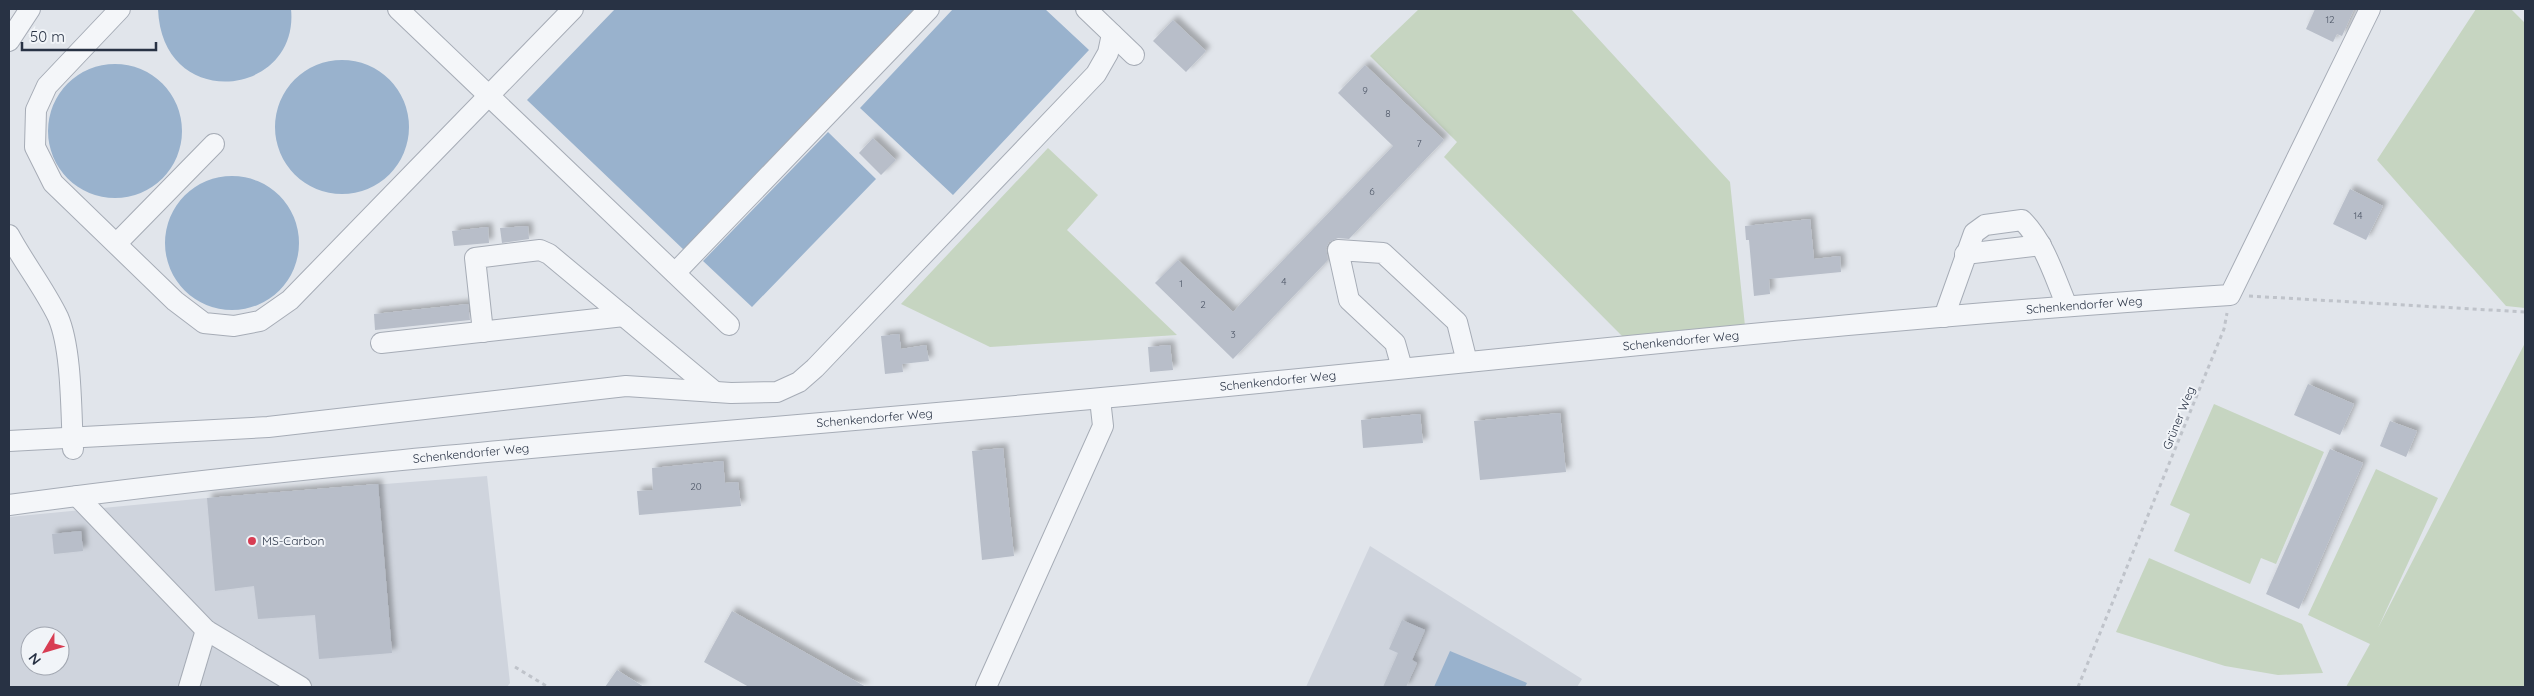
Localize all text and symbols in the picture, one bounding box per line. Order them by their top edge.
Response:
house number: 12 [2325,13,2335,26]
scale bar [22,20,156,52]
text: 50 m [30,27,65,46]
house number: 9 [1362,84,1368,97]
house number: 8 [1385,107,1391,120]
house number: 7 [1416,137,1422,150]
house number: 6 [1369,185,1375,198]
house number: 14 [2354,209,2362,222]
house number: 4 [1281,275,1287,288]
house number: 1 [1179,277,1183,290]
street label: Schenkendorfer Weg [2025,293,2143,317]
house number: 2 [1200,298,1206,311]
street label: Schenkendorfer Weg [1622,327,1740,354]
house number: 3 [1230,328,1236,341]
street label: Schenkendorfer Weg [1219,367,1337,394]
street label: Grüner Weg [2159,384,2198,452]
street label: Schenkendorfer Weg [816,405,933,430]
street label: Schenkendorfer Weg [412,440,530,466]
house number: 20 [690,480,702,493]
place label: MS-Carbon [262,533,325,548]
marker: MS-Carbon [246,535,258,547]
north arrow [20,626,70,676]
text: N [24,649,45,669]

